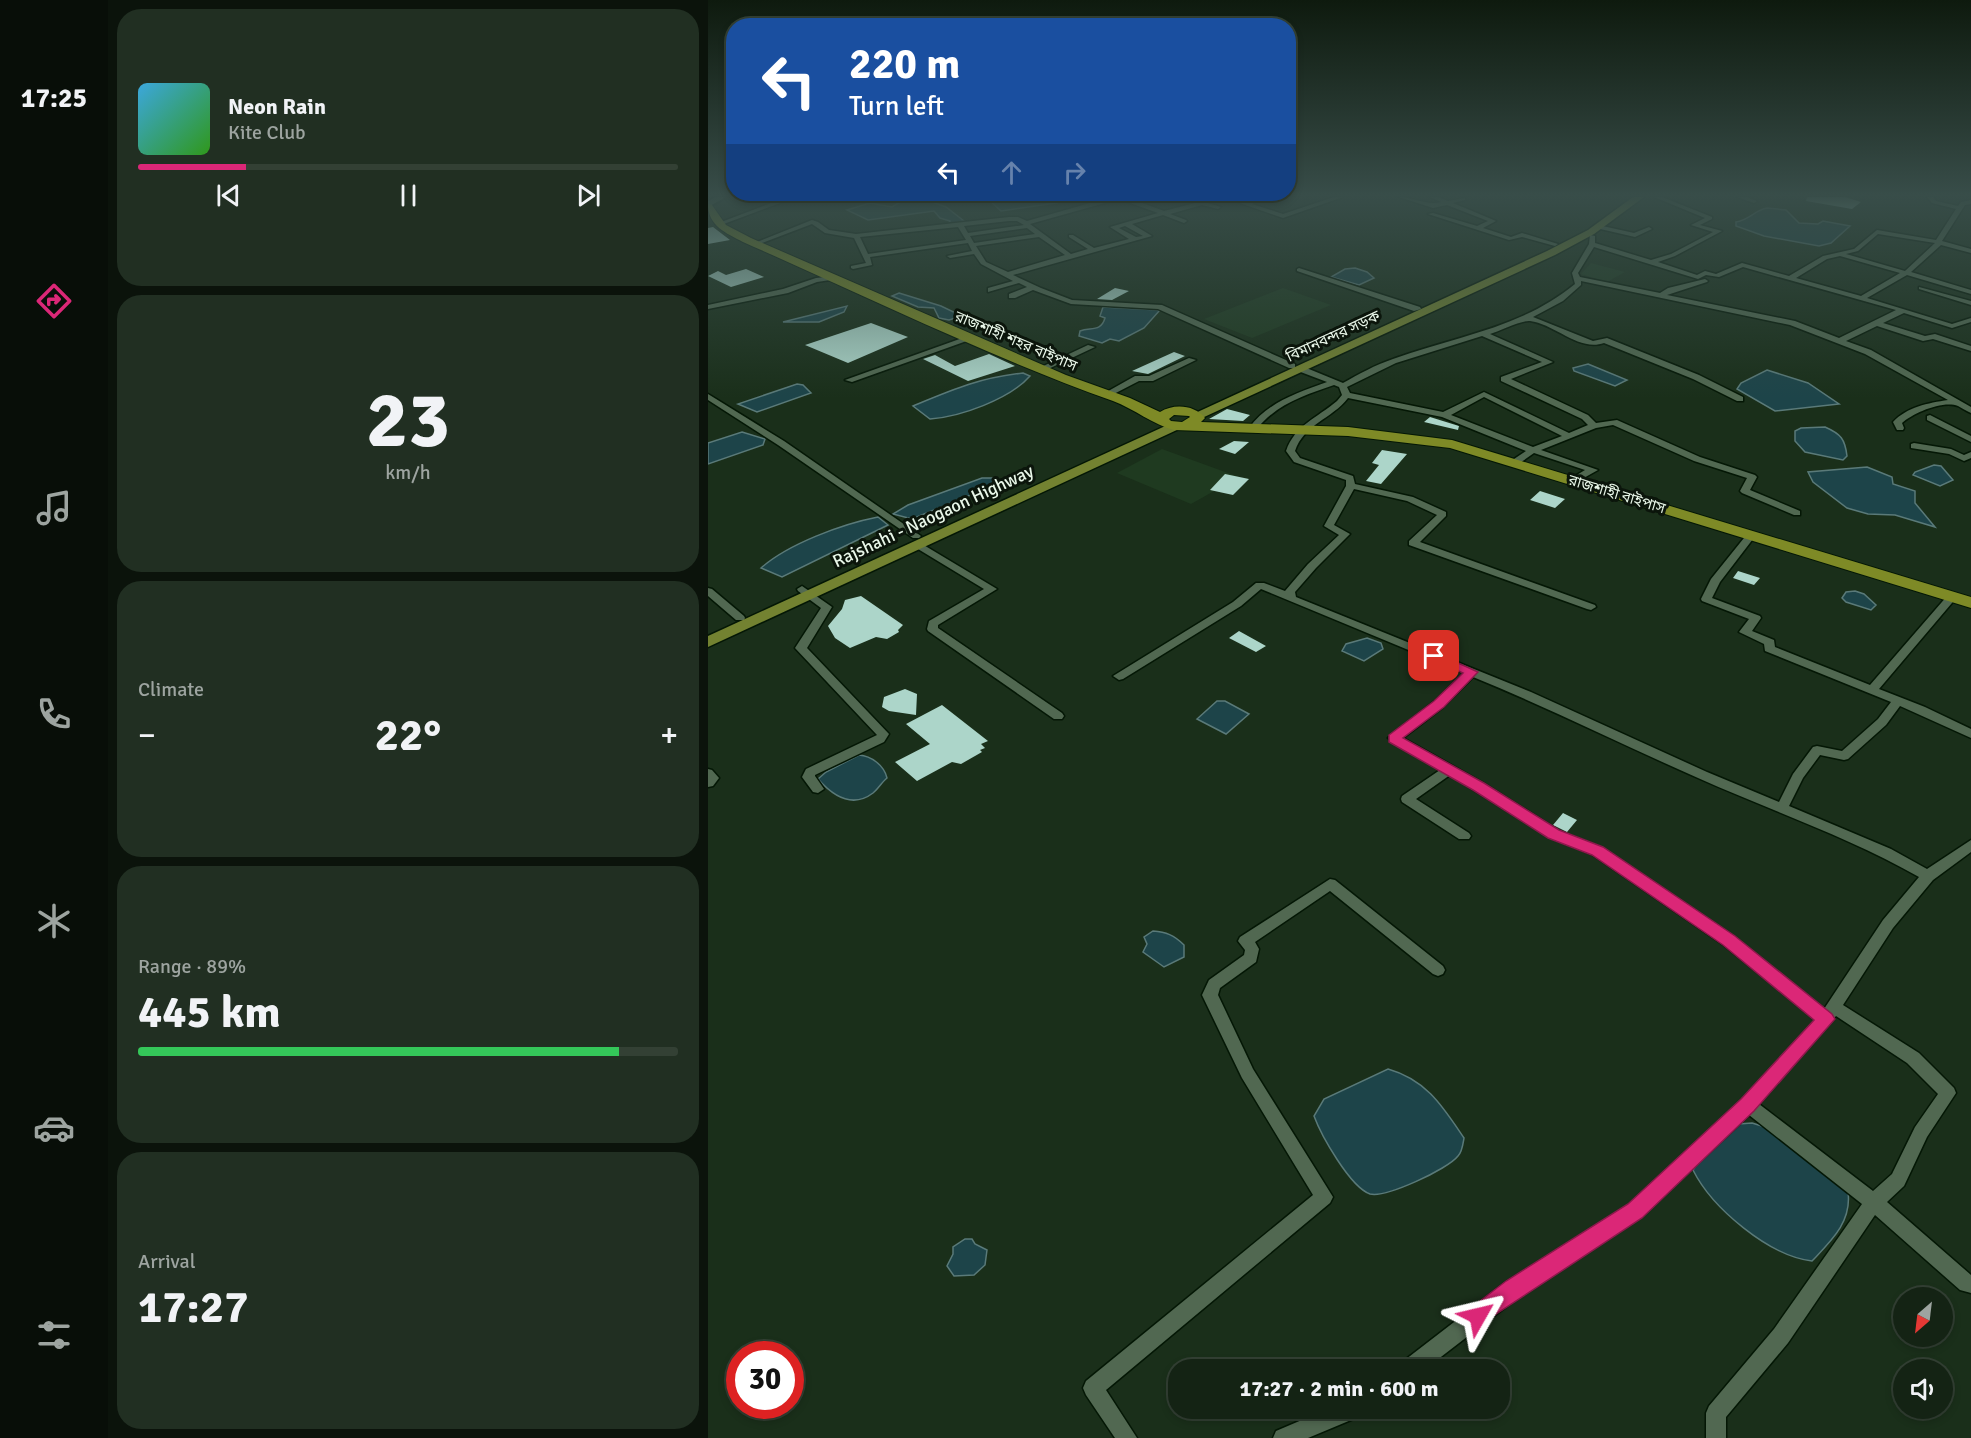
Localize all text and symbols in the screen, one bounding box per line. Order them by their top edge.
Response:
text: 220 m [849,39,960,90]
icon: left [750,42,828,120]
text: 17:25 [21,82,87,115]
text: Turn left [849,90,944,123]
text: Neon Rain [228,93,326,120]
text: Kite Club [228,120,306,145]
icon: left [932,156,965,189]
icon: ahead [995,156,1028,189]
icon: right [1058,156,1091,189]
icon: previous [212,179,245,212]
icon: pause [392,179,425,212]
icon: next [572,179,605,212]
icon: directions [33,280,75,322]
street label: বিমানবন্দর সড়ক [1282,306,1383,366]
street label: রাজশাহী শহর বাইপাস [951,307,1080,375]
text: 23 [366,373,450,469]
street label: Rajshahi - Naogaon Highway [829,459,1037,572]
text: km/h [385,460,431,485]
street label: রাজশাহী বাইপাস [1565,470,1668,517]
icon: music [33,487,75,529]
pin [1408,630,1459,681]
icon: arrive [1417,639,1450,672]
text: Climate [138,677,204,702]
icon: phone [33,693,75,735]
text: 22° [375,708,441,763]
text: − [138,715,156,756]
text: + [660,715,678,756]
icon: climate [33,900,75,942]
text: Range · 89% [138,954,246,979]
text: 445 km [138,985,281,1040]
icon: car [33,1107,75,1149]
text: Arrival [138,1249,196,1274]
text: 17:27 [138,1280,248,1335]
position arrow [1446,1284,1510,1348]
north arrow [1893,1287,1953,1347]
map controls [1893,1287,1953,1419]
icon: filters [33,1314,75,1356]
speed limit sign: 30 [726,1341,804,1419]
button: sound [1893,1359,1953,1419]
text: 17:27 · 2 min · 600 m [1239,1375,1439,1402]

